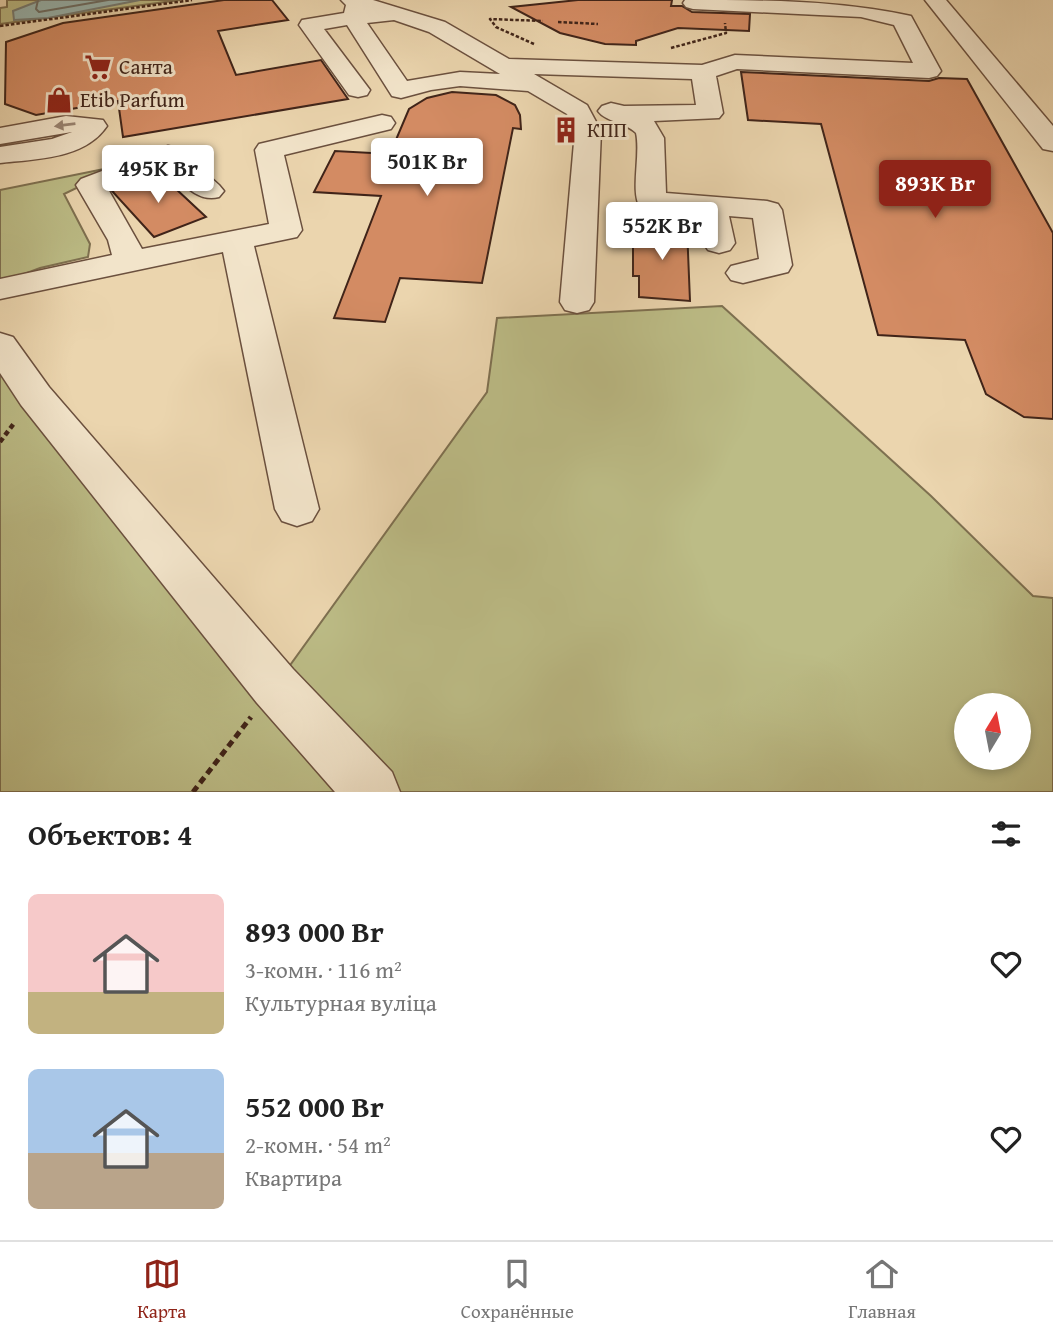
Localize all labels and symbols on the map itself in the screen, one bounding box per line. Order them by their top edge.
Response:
place label: Санта [119,51,173,82]
supermarket icon: Санта [83,52,113,82]
place label: Etib Parfum [80,84,185,115]
shop icon: Etib Parfum [44,85,74,115]
place label: КПП [587,114,627,145]
building icon: КПП [551,115,581,145]
one-way arrow [54,119,76,130]
pin: 501K Br [362,138,492,198]
pin: 495K Br [93,146,223,205]
pin: 893K Br [870,160,1000,220]
pin: 552K Br [597,202,727,262]
north arrow [954,693,1031,770]

